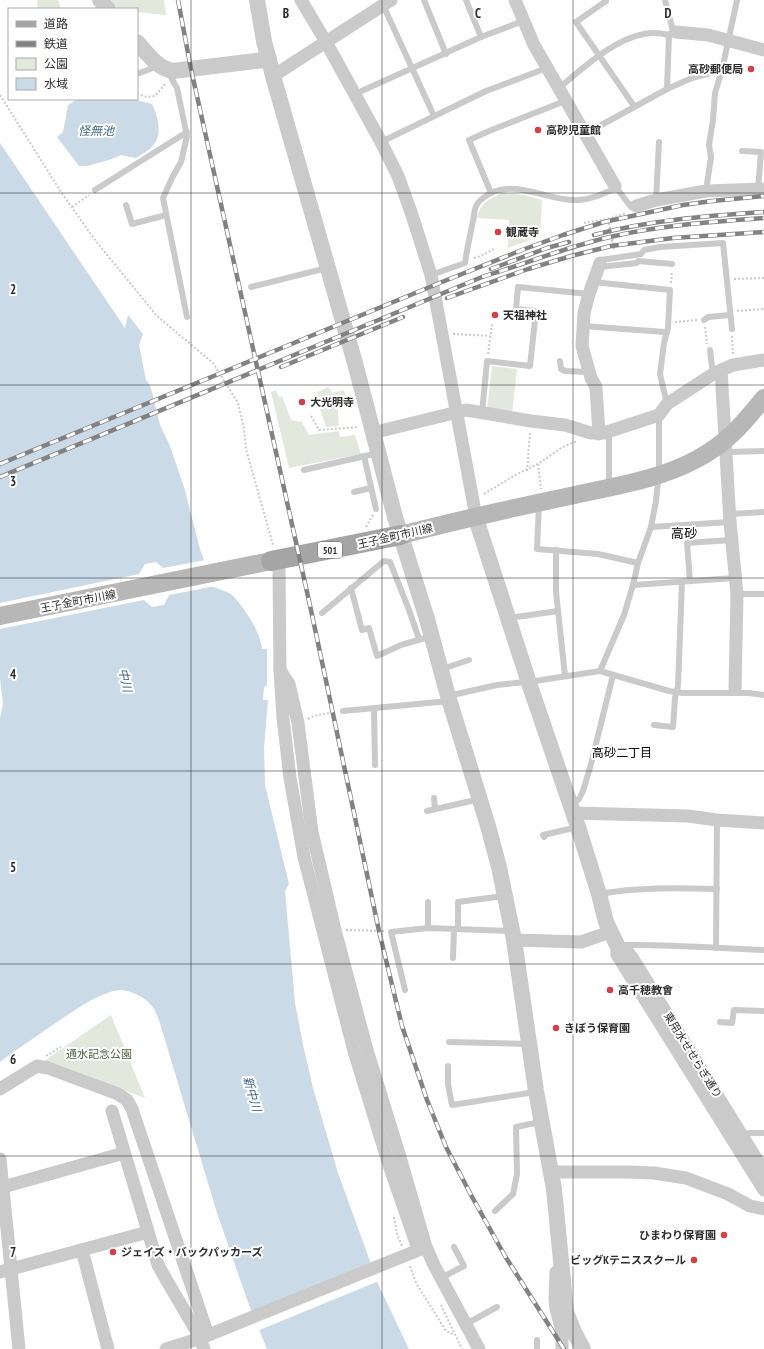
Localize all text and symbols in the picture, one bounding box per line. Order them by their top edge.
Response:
text: B [283,5,289,22]
text: C [475,5,481,22]
text: D [665,5,672,22]
legend [8,8,138,100]
text: 道路 [44,16,68,31]
text: 鉄道 [44,36,68,51]
text: 公園 [44,56,68,71]
place label: 高砂郵便局 [688,62,743,76]
marker: 高砂郵便局 [746,64,756,74]
text: 水域 [44,76,68,91]
water label: 怪無池 [78,123,115,138]
place label: 高砂児童館 [546,123,601,137]
marker: 高砂児童館 [533,125,543,135]
place label: 観蔵寺 [506,225,539,239]
marker: 観蔵寺 [493,227,503,237]
text: 2 [10,281,16,298]
place label: 天祖神社 [503,308,547,322]
marker: 天祖神社 [490,310,500,320]
place label: 大光明寺 [310,395,354,409]
marker: 大光明寺 [297,397,307,407]
text: 3 [10,473,16,490]
street label: 王子金町市川線 [356,521,434,551]
district label: 高砂 [671,525,697,542]
road number: 501 [318,542,342,558]
street label: 王子金町市川線 [39,587,117,615]
text: 4 [10,666,17,683]
water label: 中川 [115,667,136,695]
district label: 高砂二丁目 [592,745,652,760]
text: 5 [10,859,16,876]
place label: 高千穂教會 [618,983,673,997]
marker: 高千穂教會 [605,985,615,995]
street label: 東用水せせらぎ通り [661,1009,725,1101]
place label: きぼう保育園 [564,1021,630,1035]
marker: きぼう保育園 [551,1023,561,1033]
park label: 通水記念公園 [66,1047,132,1061]
text: 6 [10,1051,16,1068]
water label: 新中川 [240,1074,265,1115]
place label: ひまわり保育園 [639,1228,716,1242]
marker: ひまわり保育園 [719,1230,729,1240]
text: 7 [10,1244,16,1261]
place label: ジェイズ・バックパッカーズ [121,1245,263,1259]
marker: ジェイズ・バックパッカーズ [108,1247,118,1257]
place label: ビッグKテニススクール [570,1253,686,1267]
marker: ビッグKテニススクール [689,1255,699,1265]

